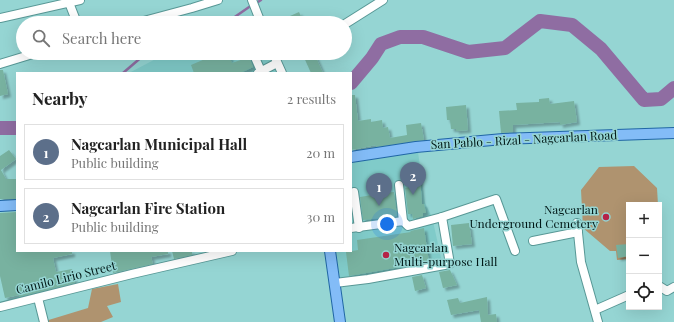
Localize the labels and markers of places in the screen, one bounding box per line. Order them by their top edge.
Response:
pin: 2 [400,162,426,195]
pin: 1 [366,173,392,206]
place label: Nagcarlan Underground Cemetery [470,201,598,231]
marker: Nagcarlan Underground Cemetery [601,212,611,222]
place label: Nagcarlan Multi-purpose Hall [394,239,498,269]
marker: Nagcarlan Multi-purpose Hall [381,250,391,260]

